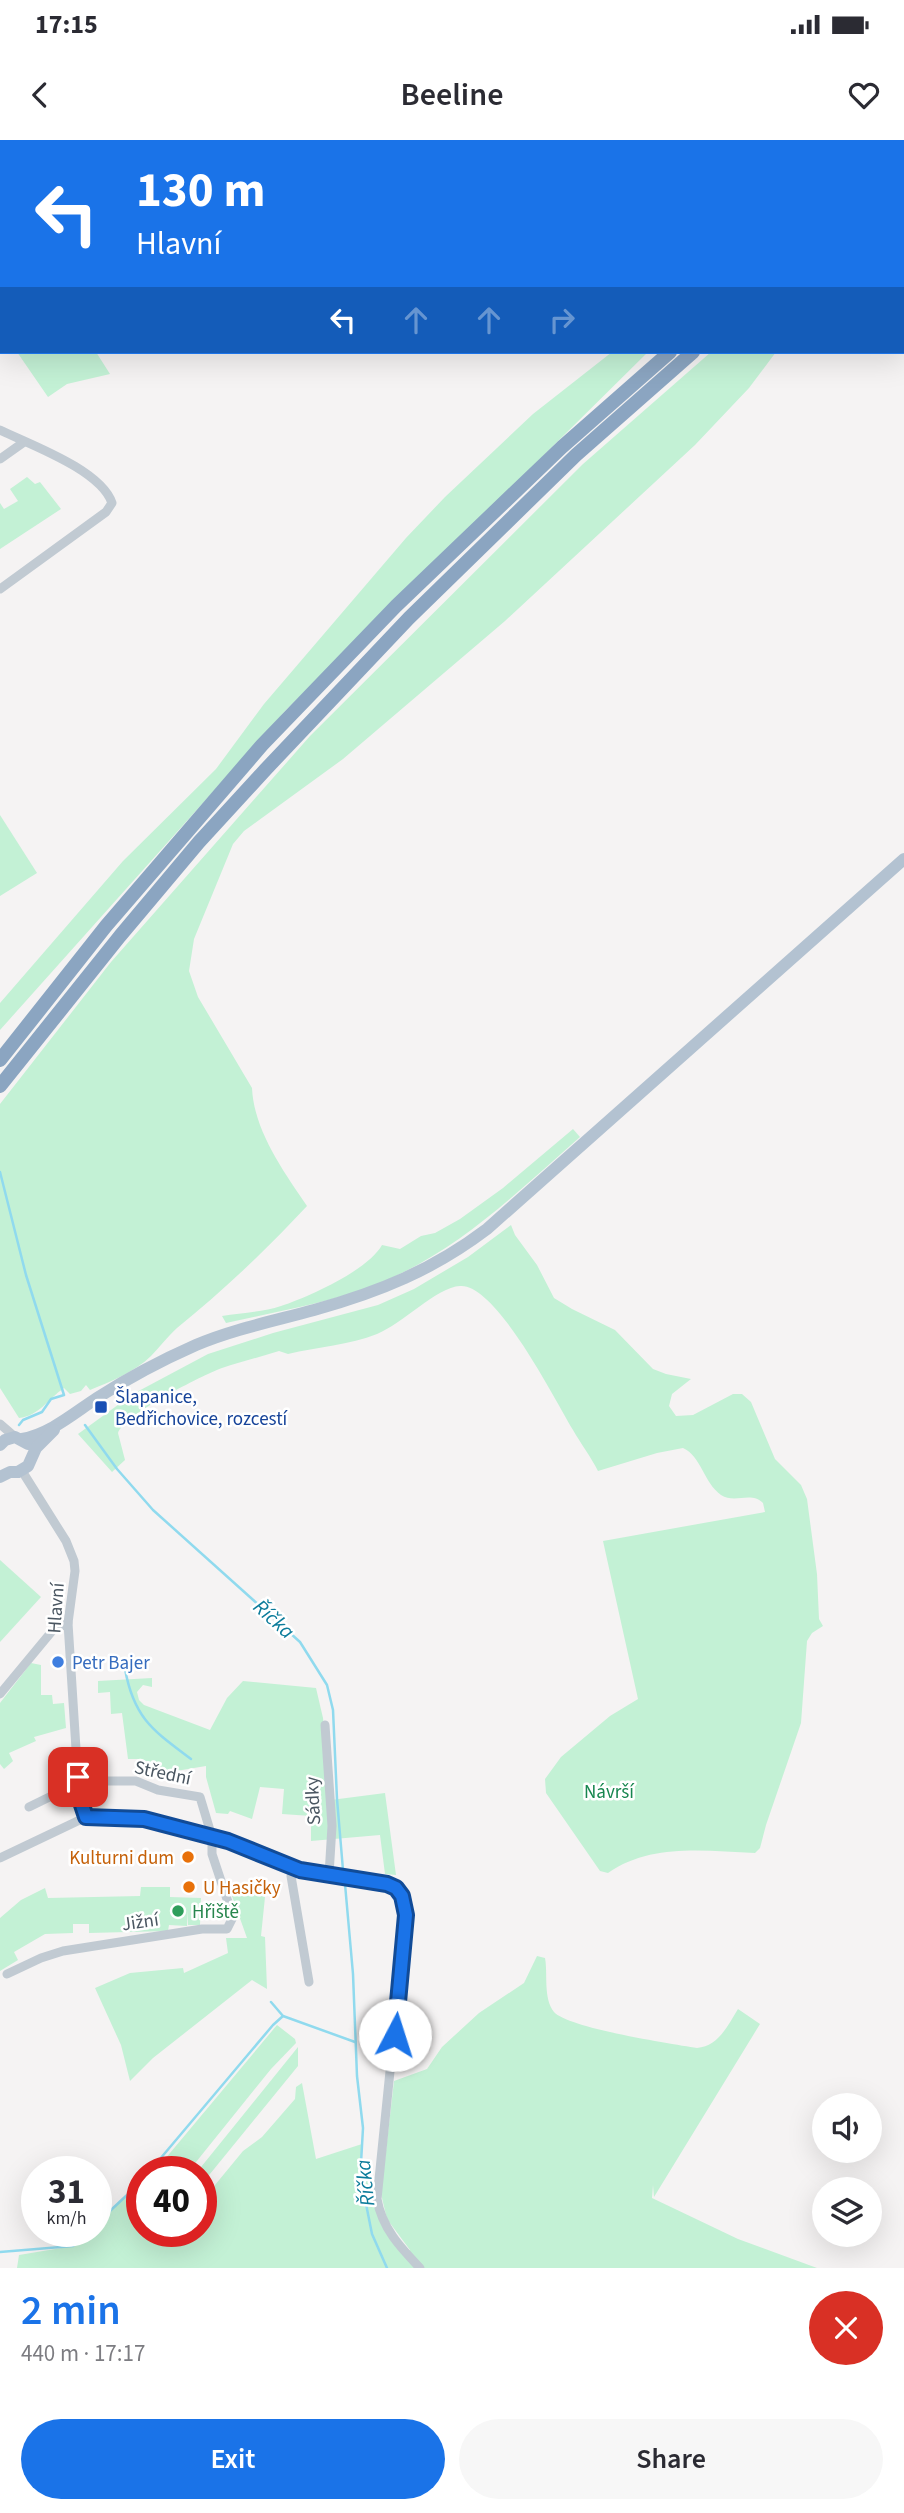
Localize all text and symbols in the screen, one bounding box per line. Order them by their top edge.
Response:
text: 17:15 [35,6,98,43]
text: Beeline [401,72,503,118]
icon: back [21,76,59,114]
icon: heart [845,76,883,114]
text: 130 m [136,156,265,226]
icon: left [21,168,112,259]
text: Hlavní [136,221,221,267]
icon: left [324,301,362,339]
icon: ahead [397,301,435,339]
icon: ahead [470,301,508,339]
icon: right [543,301,581,339]
place label: Šlapanice, Bedřichovice, rozcestí [115,1384,289,1433]
marker: Šlapanice, Bedřichovice, rozcestí [93,1399,109,1415]
street label: Hlavní [41,1581,72,1634]
water label: Říčka [247,1592,301,1646]
place label: Petr Bajer [72,1650,150,1677]
marker: Petr Bajer [50,1654,66,1670]
pin [48,1747,108,1807]
street label: Střední [132,1754,195,1793]
icon: arrive [59,1758,97,1796]
street label: Sádky [299,1776,328,1826]
park label: Návrší [584,1779,635,1806]
place label: Kulturni dum [69,1845,174,1872]
marker: Kulturni dum [180,1849,196,1865]
place label: U Hasičky [203,1875,281,1902]
marker: U Hasičky [181,1879,197,1895]
place label: Hřiště [192,1899,239,1926]
marker: Hřiště [170,1903,186,1919]
street label: Jižní [120,1906,162,1938]
position arrow [358,1998,432,2072]
map controls [812,2093,882,2247]
button: sound [812,2093,882,2163]
speed limit sign: 40 [126,2156,217,2247]
water label: Říčka [348,2158,382,2208]
text: 31 [48,2167,85,2217]
button: layers [812,2177,882,2247]
text: km/h [47,2206,86,2231]
text: 2 min [21,2281,121,2341]
button: close [809,2291,883,2365]
text: 440 m · 17:17 [21,2337,145,2370]
button: Exit [21,2419,445,2499]
button: Share [459,2419,883,2499]

